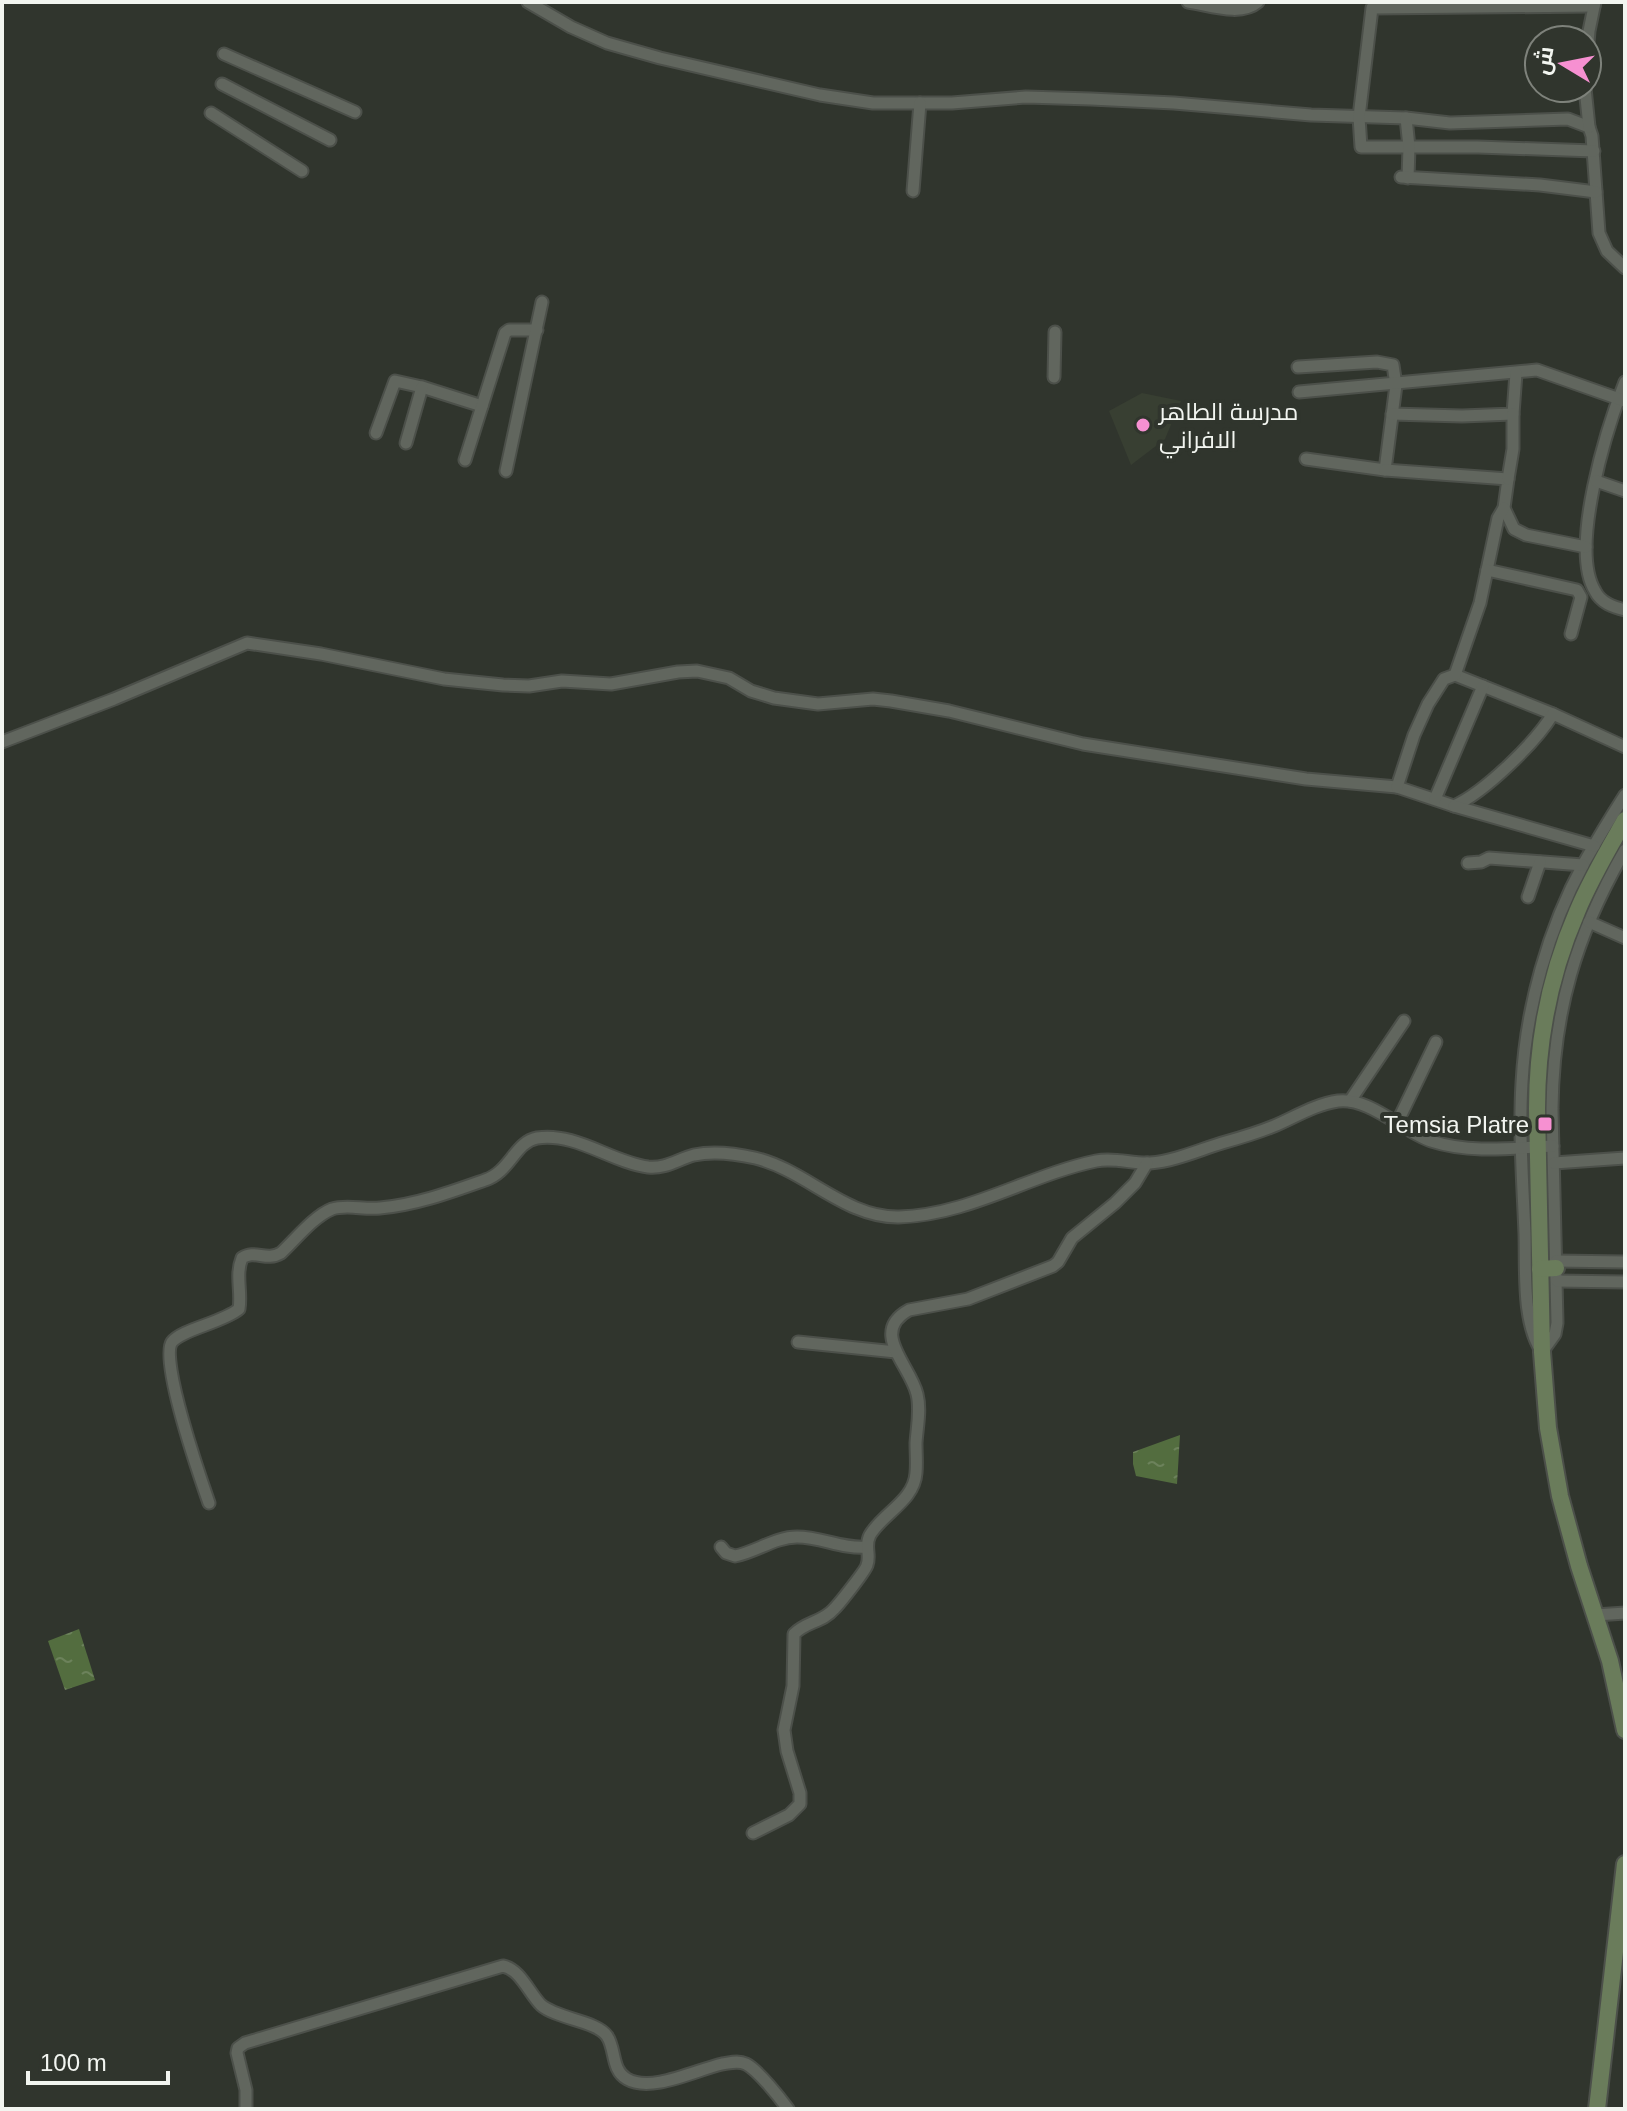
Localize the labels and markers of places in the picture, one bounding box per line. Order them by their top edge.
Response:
place label: مدرسة الطاهر الافراني [1157,398,1298,459]
marker: مدرسة الطاهر الافراني [1134,416,1152,434]
place label: Temsia Platre [1384,1111,1529,1138]
marker: Temsia Platre [1536,1115,1554,1133]

